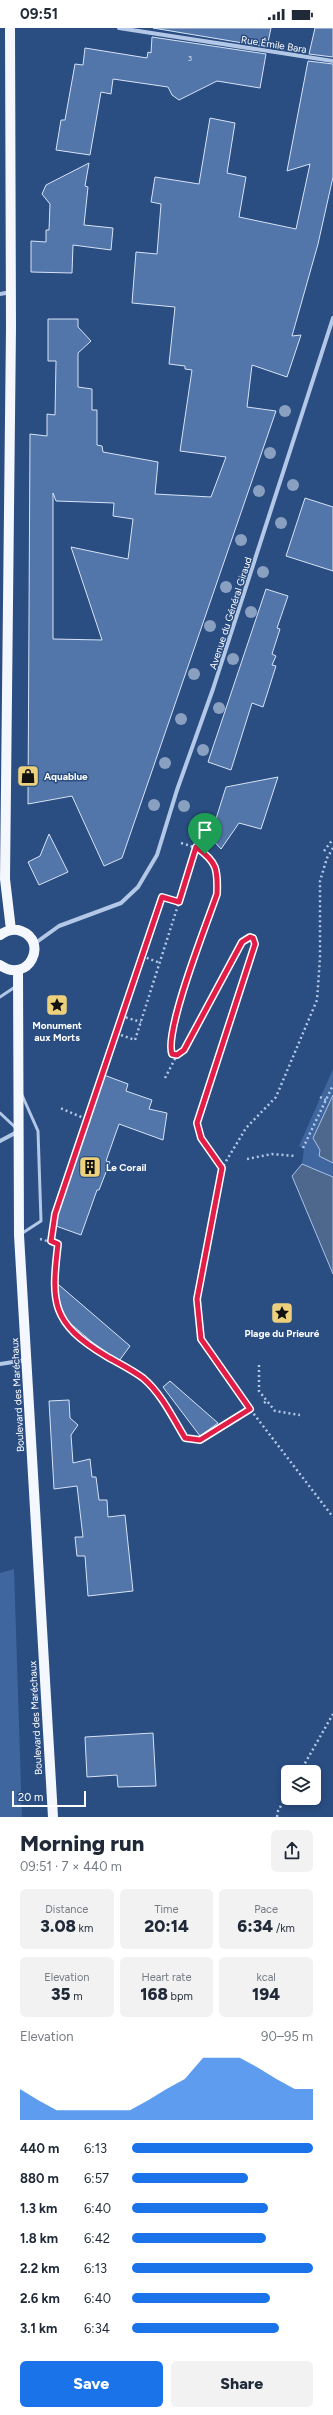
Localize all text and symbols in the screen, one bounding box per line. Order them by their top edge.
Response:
text: 09:51 [20,5,58,23]
street label: Rue Émile Bara [240,33,308,56]
house number: 3 [188,53,192,63]
street label: Avenue du Général Giraud [206,555,255,671]
shop icon: Aquablue [15,763,41,789]
place label: Aquablue [44,770,88,783]
pin [188,813,222,854]
icon: arrive [194,819,216,841]
place icon: Monument aux Morts [44,992,70,1018]
place label: Monument aux Morts [32,1019,82,1044]
building icon: Le Corail [77,1154,103,1180]
place label: Le Corail [106,1161,147,1174]
place icon: Plage du Prieuré [269,1300,295,1326]
place label: Plage du Prieuré [245,1327,320,1340]
street label: Boulevard des Maréchaux [8,1337,27,1452]
street label: Boulevard des Maréchaux [26,1660,45,1775]
map controls [281,1765,321,1805]
button: layers [281,1765,321,1805]
scale bar [12,1789,86,1808]
text: 20 m [18,1791,43,1804]
text: Morning run [20,1830,144,1857]
button: share [271,1830,313,1872]
text: 09:51 · 7 × 440 m [20,1859,122,1874]
text: Distance [45,1903,88,1916]
text: Time [154,1903,178,1916]
text: Pace [254,1903,278,1916]
text: 3.08 [40,1916,76,1936]
text: 20:14 [144,1916,189,1936]
text: 6:34 [237,1916,273,1936]
text: km [76,1922,93,1935]
text: /km [273,1922,295,1935]
text: Elevation [44,1971,89,1984]
text: Heart rate [142,1971,191,1984]
text: kcal [257,1971,276,1984]
text: 35 [51,1984,71,2004]
text: 168 [140,1984,168,2004]
text: 194 [252,1984,280,2004]
text: m [71,1990,83,2003]
text: bpm [168,1990,193,2003]
text: Elevation [20,2029,73,2044]
text: 90–95 m [261,2029,313,2044]
text: 440 m [20,2141,59,2156]
text: 6:13 [84,2141,107,2156]
text: 880 m [20,2171,59,2186]
text: 6:57 [84,2171,109,2186]
text: 1.3 km [20,2201,57,2216]
text: 6:40 [84,2201,111,2216]
text: 1.8 km [20,2231,58,2246]
text: 6:42 [84,2231,110,2246]
text: 2.2 km [20,2261,60,2276]
text: 6:13 [84,2261,107,2276]
text: 2.6 km [20,2291,60,2306]
text: 6:40 [84,2291,111,2306]
text: 3.1 km [20,2321,57,2336]
text: 6:34 [84,2321,110,2336]
button: Save [20,2361,163,2407]
button: Share [171,2361,313,2407]

